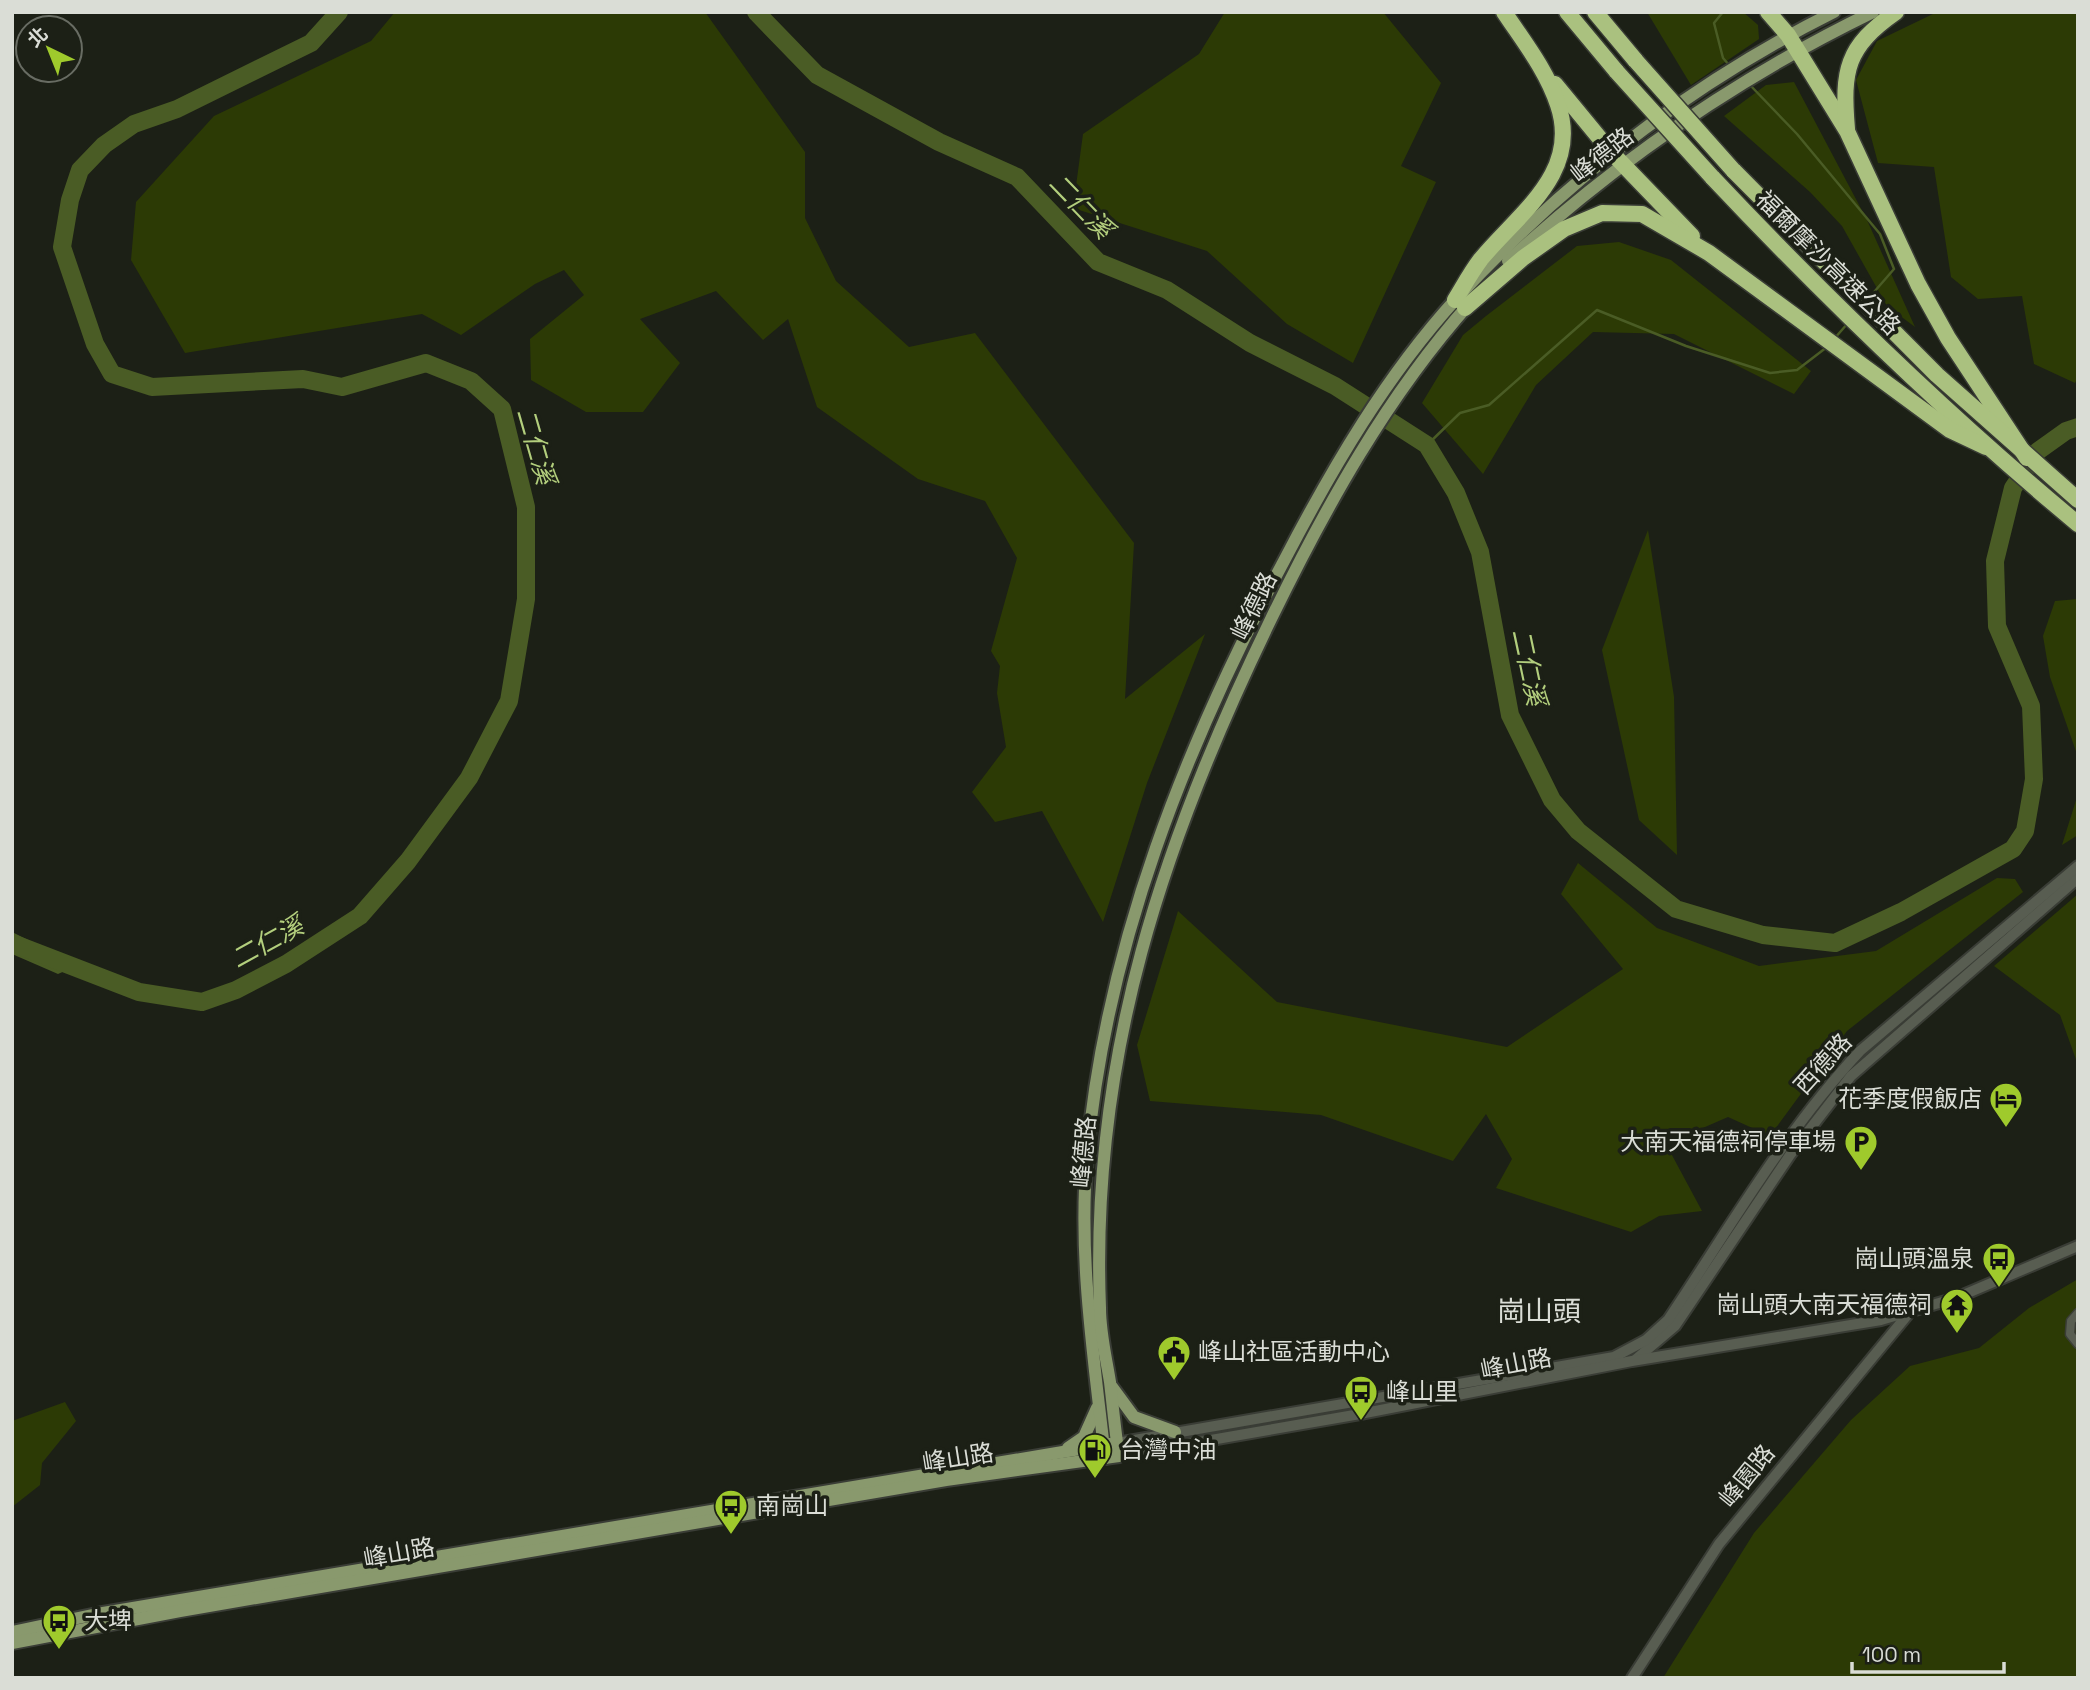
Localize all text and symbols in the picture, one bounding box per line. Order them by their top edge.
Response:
north arrow [14,14,84,84]
text: 北 [22,21,53,53]
street label: 峰德路 [1564,120,1640,189]
water label: 二仁溪 [1042,166,1123,249]
street label: 福爾摩沙高速公路 [1750,184,1907,341]
water label: 二仁溪 [509,404,564,492]
street label: 峰德路 [1224,567,1283,645]
water label: 二仁溪 [1504,625,1555,713]
water label: 二仁溪 [225,906,313,976]
street label: 西德路 [1787,1027,1858,1101]
hotel icon: 花季度假飯店 [1987,1080,2025,1129]
place label: 花季度假飯店 [1838,1083,1982,1114]
street label: 峰德路 [1065,1115,1102,1189]
parking icon: 大南天福德祠停車場 [1842,1123,1880,1172]
place label: 大南天福德祠停車場 [1620,1126,1836,1157]
bus stop icon: 崗山頭溫泉 [1980,1240,2018,1289]
place label: 崗山頭溫泉 [1854,1243,1974,1274]
temple icon: 崗山頭大南天福德祠 [1938,1286,1976,1335]
place label: 崗山頭大南天福德祠 [1716,1289,1932,1320]
district label: 崗山頭 [1497,1293,1581,1329]
public building icon: 峰山社區活動中心 [1155,1333,1193,1382]
place label: 峰山社區活動中心 [1198,1336,1390,1367]
street label: 峰山路 [1478,1341,1554,1386]
bus stop icon: 峰山里 [1342,1373,1380,1422]
place label: 峰山里 [1386,1376,1458,1407]
fuel station icon: 台灣中油 [1076,1431,1114,1480]
place label: 台灣中油 [1120,1434,1216,1465]
street label: 峰山路 [920,1437,996,1478]
street label: 峰園路 [1712,1438,1781,1513]
bus stop icon: 南崗山 [712,1487,750,1536]
place label: 南崗山 [756,1490,828,1521]
street label: 峰山路 [361,1531,437,1574]
bus stop icon: 大埤 [40,1602,78,1651]
place label: 大埤 [84,1605,132,1636]
scale bar [1852,1630,2004,1674]
text: 100 m [1862,1641,1921,1668]

